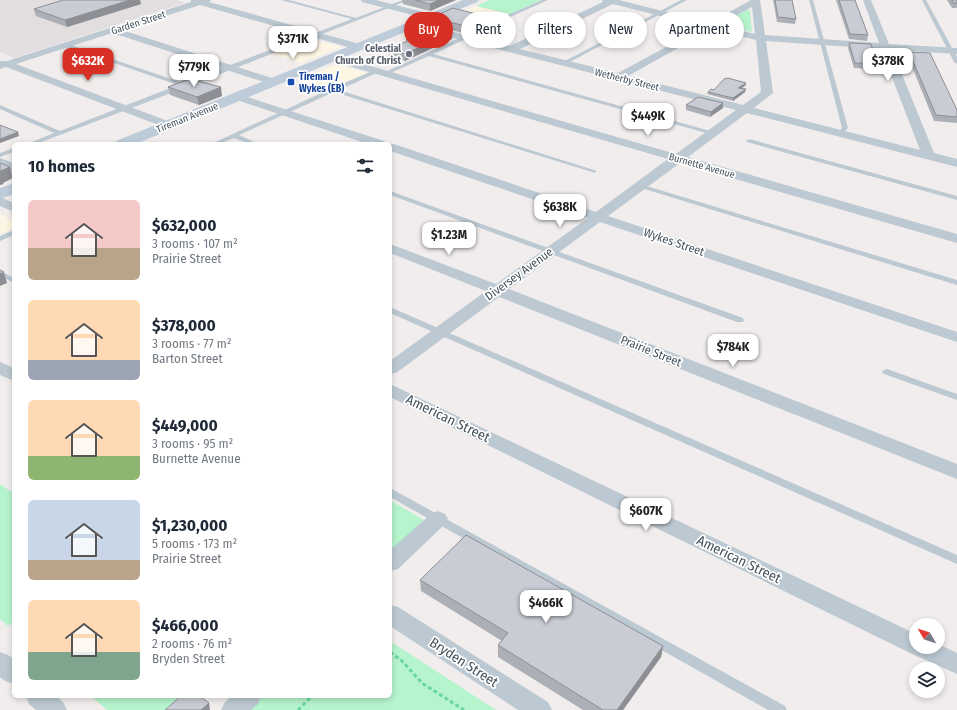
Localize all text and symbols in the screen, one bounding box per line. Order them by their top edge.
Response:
street label: Garden Street [110,8,168,37]
chip: Buy [404,12,453,48]
chip: Rent [461,12,516,48]
chip: Filters [524,12,586,48]
chip: New [594,12,647,48]
chip: Apartment [655,12,744,48]
pin: $371K [265,26,321,60]
text: $371K [277,31,309,46]
place label: Celestial Church of Christ [335,43,401,67]
pin: $632K [60,48,116,82]
pin: $378K [860,48,916,82]
marker: Celestial Church of Christ [404,49,414,59]
text: $632K [72,53,104,68]
text: $378K [872,53,904,68]
pin: $779K [166,54,222,88]
text: $779K [178,59,210,74]
street label: Wetherby Street [593,66,661,94]
place label: Tireman / Wykes (EB) [299,71,344,95]
marker: Tireman / Wykes (EB) [286,77,296,87]
street label: Tireman Avenue [155,100,220,136]
pin: $449K [620,103,676,137]
text: $449K [631,108,665,123]
street label: Burnette Avenue [667,151,736,181]
icon: filters [354,155,376,177]
text: 10 homes [28,156,95,177]
pin: $638K [532,194,588,228]
text: $638K [543,199,577,214]
text: $632,000 [152,215,216,236]
icon: home [60,216,108,264]
pin: $1.23M [416,222,482,256]
street label: Wykes Street [642,225,706,259]
text: $1.23M [431,227,467,242]
text: 3 rooms · 107 m² [152,236,238,251]
street label: Diversey Avenue [482,245,556,303]
text: Prairie Street [152,251,222,266]
text: $378,000 [152,315,216,336]
icon: home [60,316,108,364]
street label: Prairie Street [619,332,683,370]
pin: $784K [705,334,761,368]
text: 3 rooms · 77 m² [152,336,231,351]
text: $784K [717,339,749,354]
text: Barton Street [152,351,223,366]
street label: American Street [403,391,493,446]
text: $449,000 [152,415,218,436]
icon: home [60,416,108,464]
text: 3 rooms · 95 m² [152,436,233,451]
text: Burnette Avenue [152,451,241,466]
pin: $607K [618,498,674,532]
text: $607K [629,503,663,518]
text: $1,230,000 [152,515,228,536]
icon: home [60,516,108,564]
street label: American Street [694,532,784,587]
text: 5 rooms · 173 m² [152,536,237,551]
text: Prairie Street [152,551,222,566]
pin: $466K [518,590,574,624]
text: $466K [529,595,563,610]
text: $466,000 [152,615,218,636]
icon: home [60,616,108,664]
north arrow [909,618,945,654]
map controls [909,618,945,698]
street label: Bryden Street [426,634,502,691]
text: 2 rooms · 76 m² [152,636,232,651]
text: Bryden Street [152,651,225,666]
button: layers [909,662,945,698]

